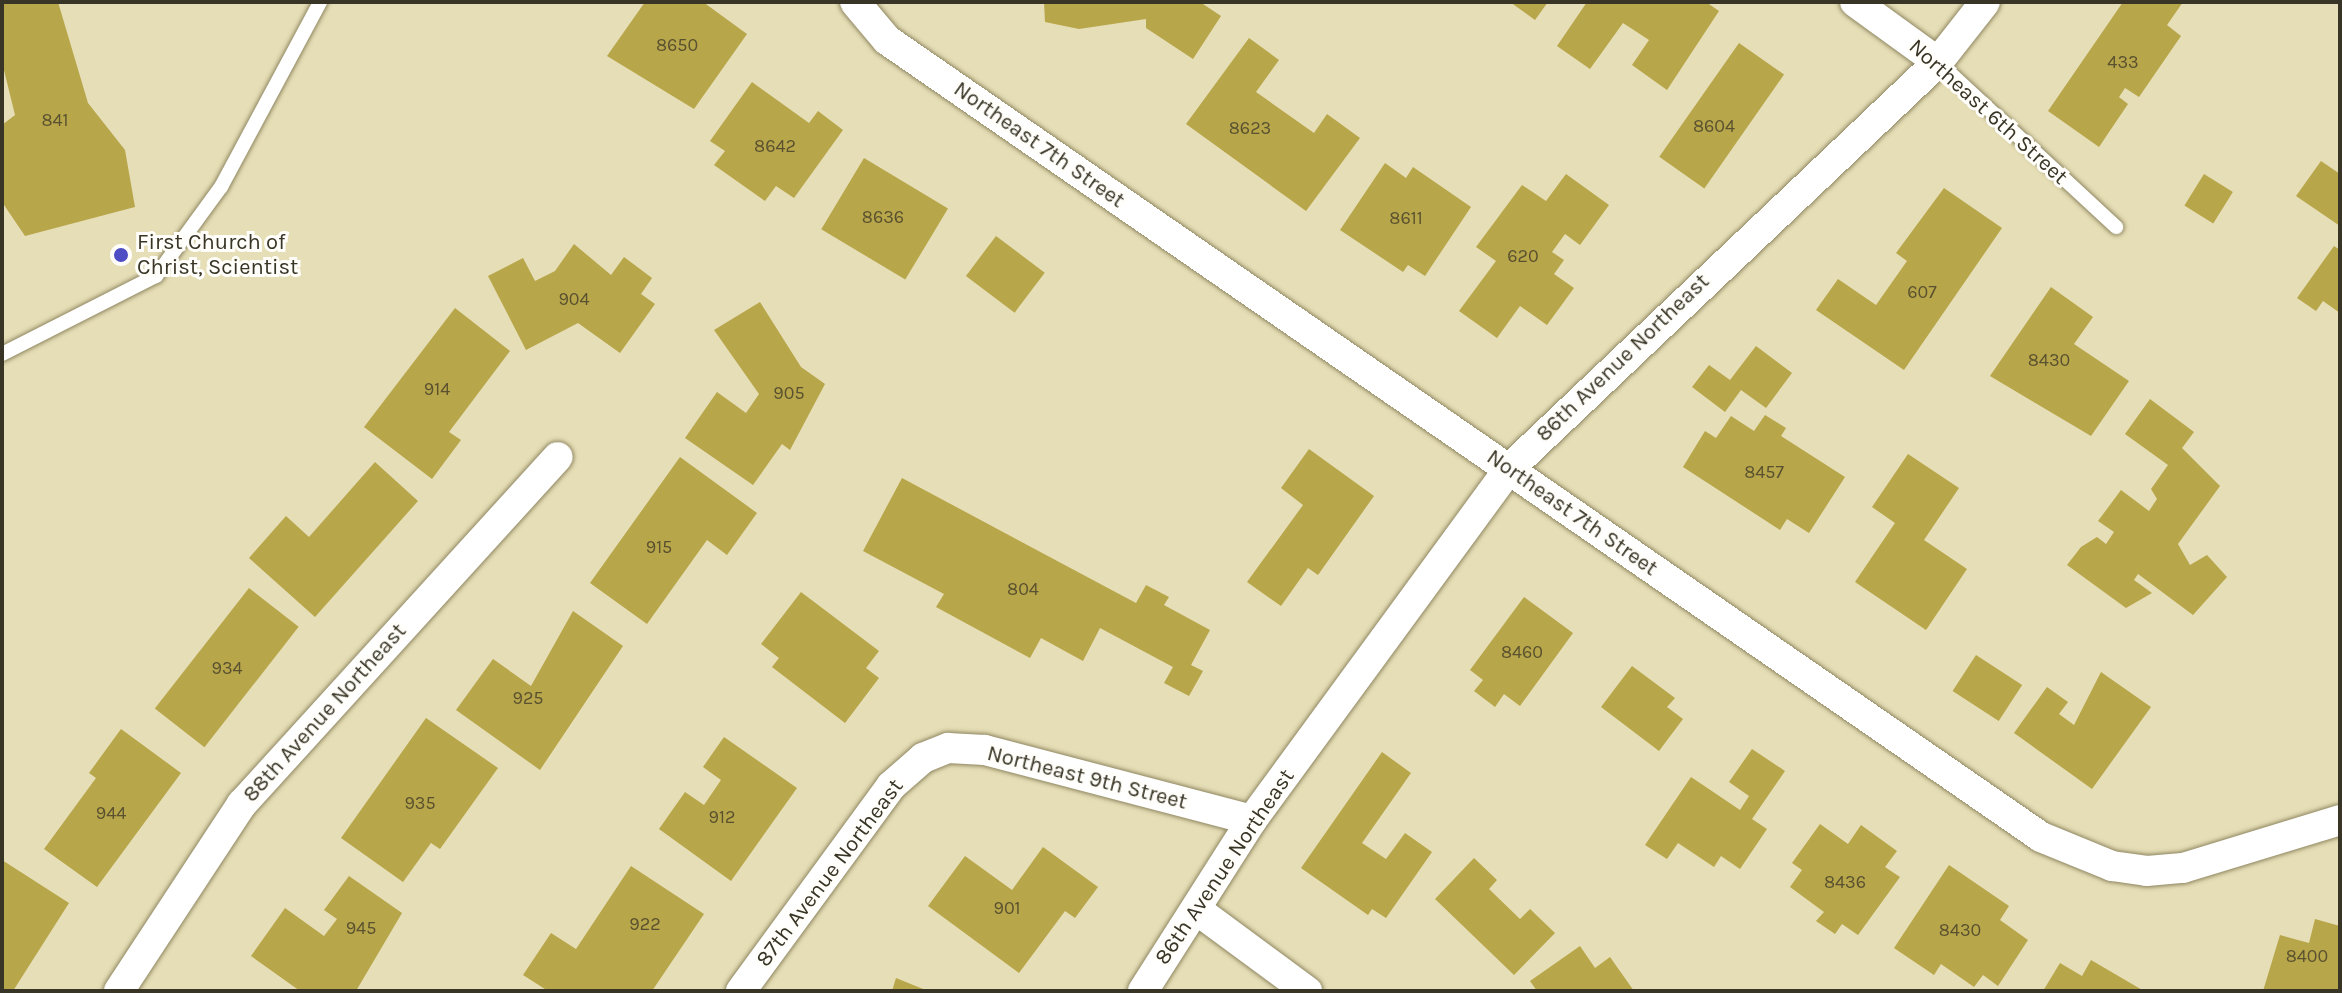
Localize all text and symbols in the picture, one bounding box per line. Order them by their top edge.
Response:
house number: 8650 [656,34,698,56]
street label: Northeast 6th Street [1903,34,2073,190]
house number: 433 [2107,51,2139,73]
street label: Northeast 7th Street [948,76,1130,214]
house number: 841 [41,109,69,131]
house number: 8604 [1693,115,1735,137]
house number: 8623 [1229,117,1271,139]
house number: 8642 [754,135,796,157]
house number: 8636 [862,206,904,228]
house number: 8611 [1389,207,1423,229]
place label: First Church of Christ, Scientist [137,229,298,280]
house number: 620 [1507,245,1539,267]
marker: First Church of Christ, Scientist [112,246,130,264]
street label: 86th Avenue Northeast [1531,269,1715,447]
house number: 607 [1907,281,1937,303]
house number: 904 [558,288,590,310]
house number: 8430 [2028,349,2070,371]
house number: 914 [424,378,450,400]
house number: 905 [773,382,805,404]
street label: Northeast 7th Street [1481,444,1663,582]
house number: 8457 [1744,461,1784,483]
house number: 915 [646,536,672,558]
house number: 804 [1007,578,1039,600]
street label: 88th Avenue Northeast [238,618,412,808]
house number: 8460 [1501,641,1543,663]
house number: 934 [211,657,243,679]
house number: 925 [512,687,544,709]
street label: Northeast 9th Street [984,740,1190,816]
street label: 86th Avenue Northeast [1150,764,1300,970]
street label: 87th Avenue Northeast [751,774,909,972]
house number: 935 [404,792,436,814]
house number: 944 [96,802,126,824]
house number: 912 [709,806,735,828]
house number: 8436 [1824,871,1866,893]
house number: 901 [993,897,1021,919]
house number: 922 [629,913,661,935]
house number: 945 [346,917,376,939]
house number: 8430 [1939,919,1981,941]
house number: 8400 [2286,945,2328,967]

